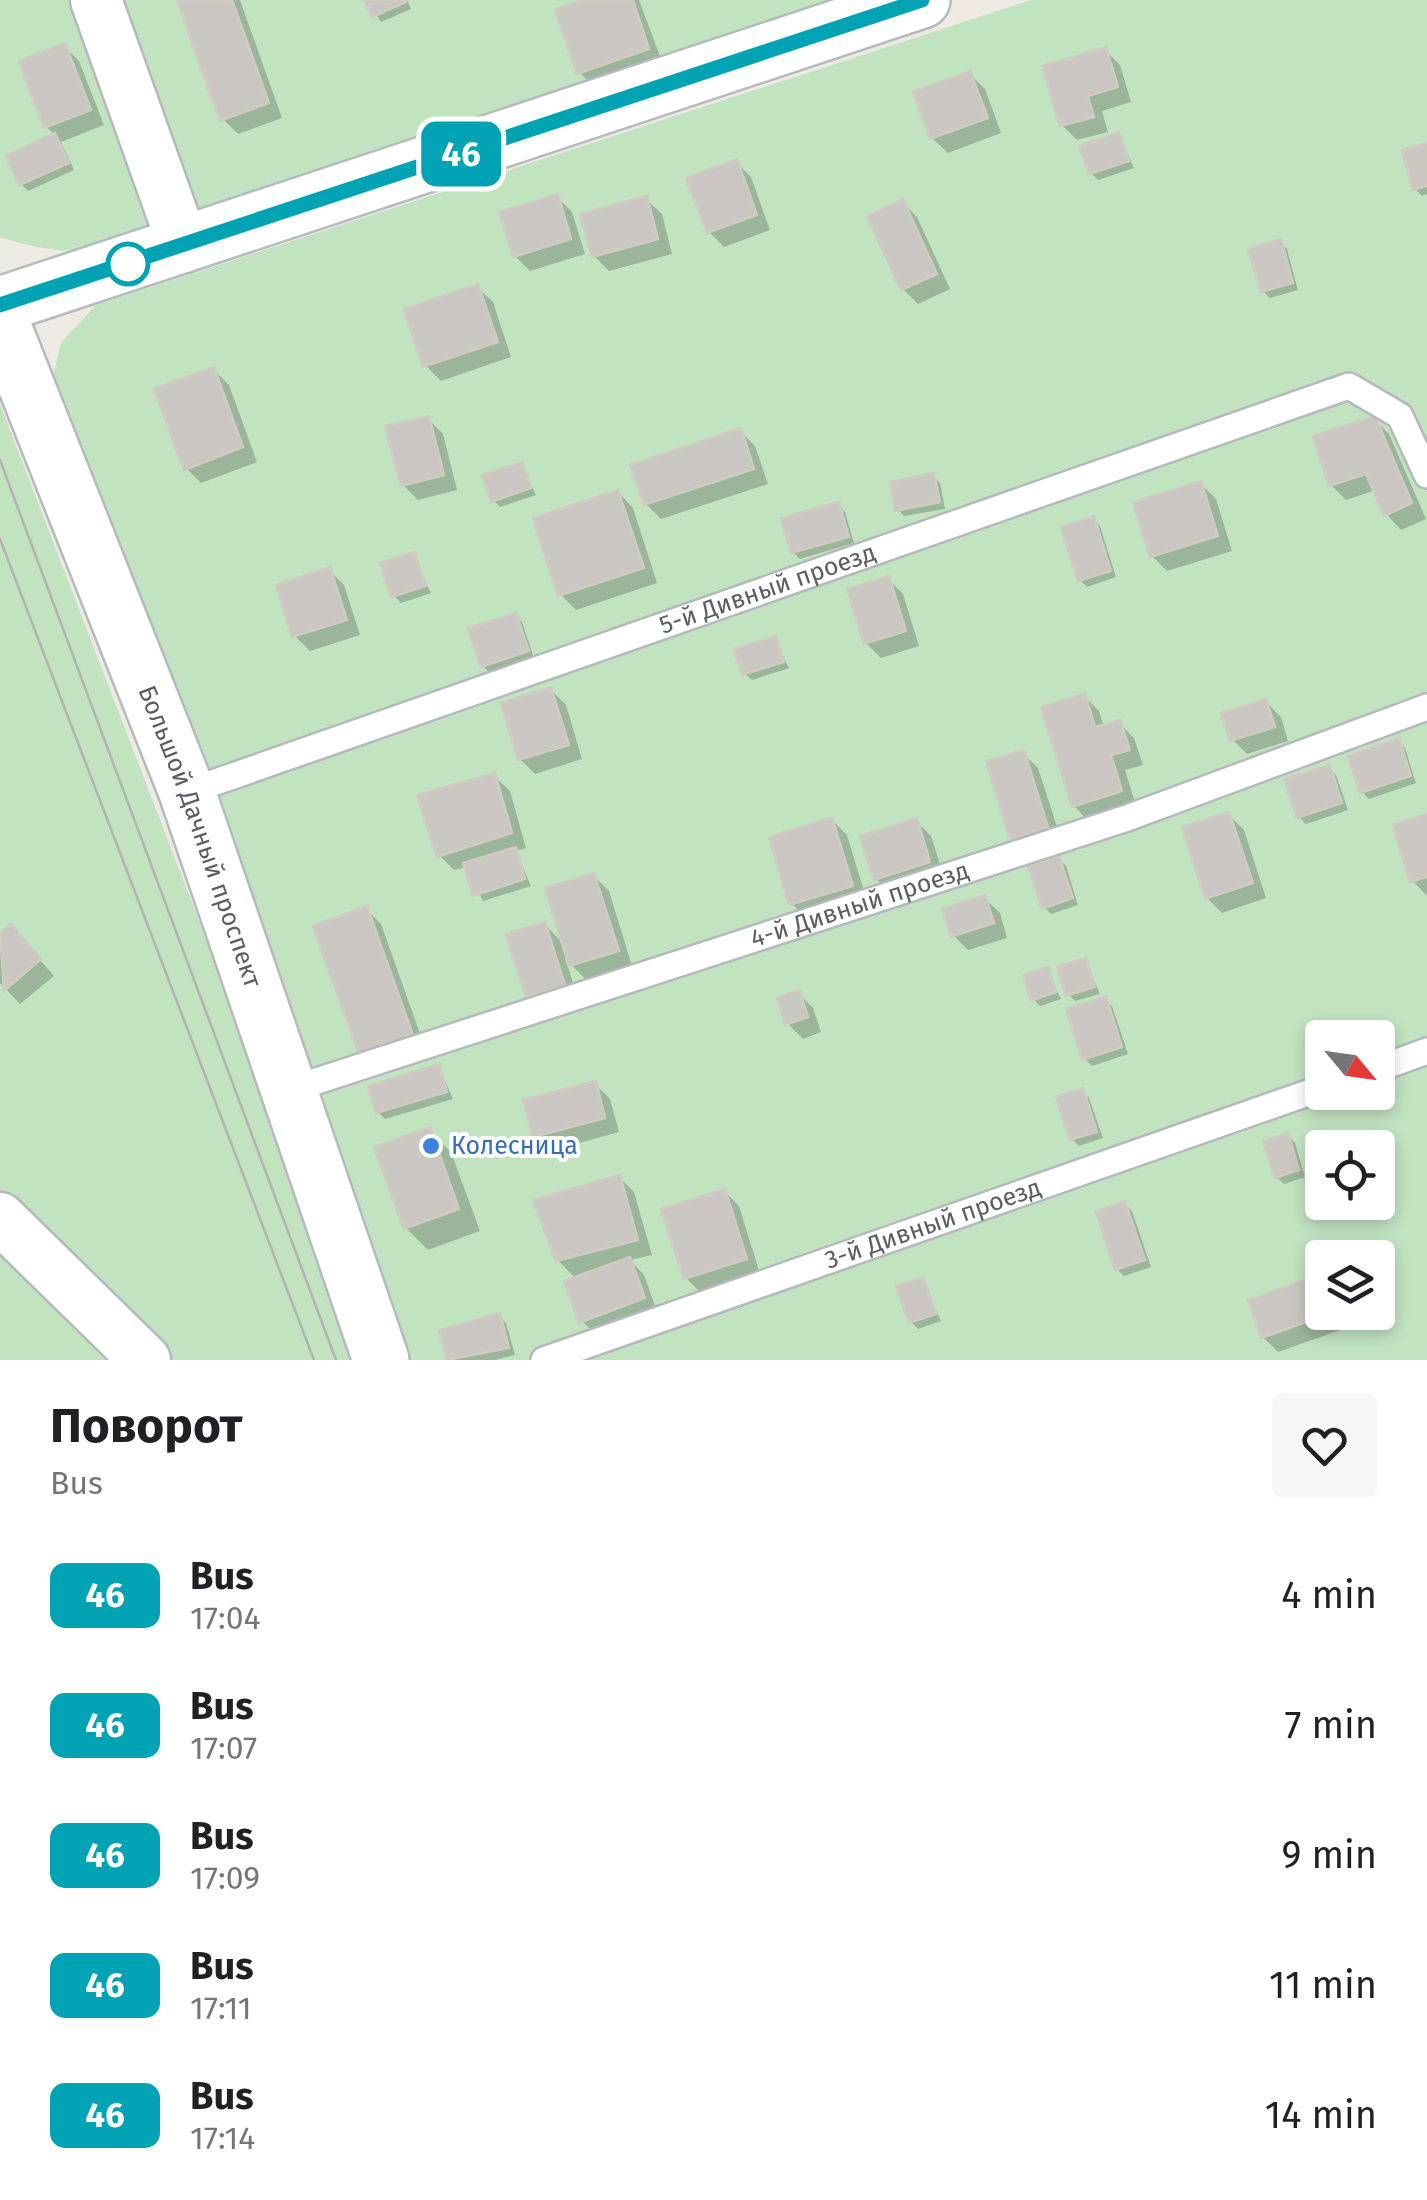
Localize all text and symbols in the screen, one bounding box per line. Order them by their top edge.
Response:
line badge: 46 [416,122,506,186]
text: 46 [441,133,481,175]
unlabelled marker [107,243,149,285]
street label: 5-й Дивный проезд [655,538,880,641]
street label: Большой Дачный проспект [132,681,268,992]
street label: 4-й Дивный проезд [747,855,973,954]
north arrow [1305,1020,1395,1110]
map controls [1305,1020,1395,1330]
button: locate [1305,1130,1395,1220]
place label: Колесница [451,1131,578,1161]
marker: Колесница [420,1135,442,1157]
street label: 3-й Дивный проезд [821,1172,1045,1276]
button: layers [1305,1240,1395,1330]
button: heart [1272,1393,1377,1498]
text: Поворот [50,1397,242,1455]
text: Bus [50,1464,103,1502]
text: Bus [190,1553,254,1599]
text: 4 min [1281,1572,1377,1618]
text: 46 [85,1574,125,1616]
text: 17:04 [190,1599,261,1637]
text: Bus [190,1683,254,1729]
text: 7 min [1285,1702,1377,1748]
text: 46 [85,1704,125,1746]
text: 17:07 [190,1729,257,1767]
text: Bus [190,1813,254,1859]
text: 9 min [1281,1832,1377,1878]
text: 46 [85,1834,125,1876]
text: 17:09 [190,1859,260,1897]
text: Bus [190,1943,254,1989]
text: 11 min [1269,1962,1377,2008]
text: 46 [85,1964,125,2006]
text: 17:11 [190,1989,252,2027]
text: Bus [190,2073,254,2119]
text: 14 min [1265,2092,1377,2138]
text: 46 [85,2094,125,2136]
text: 17:14 [190,2119,255,2157]

